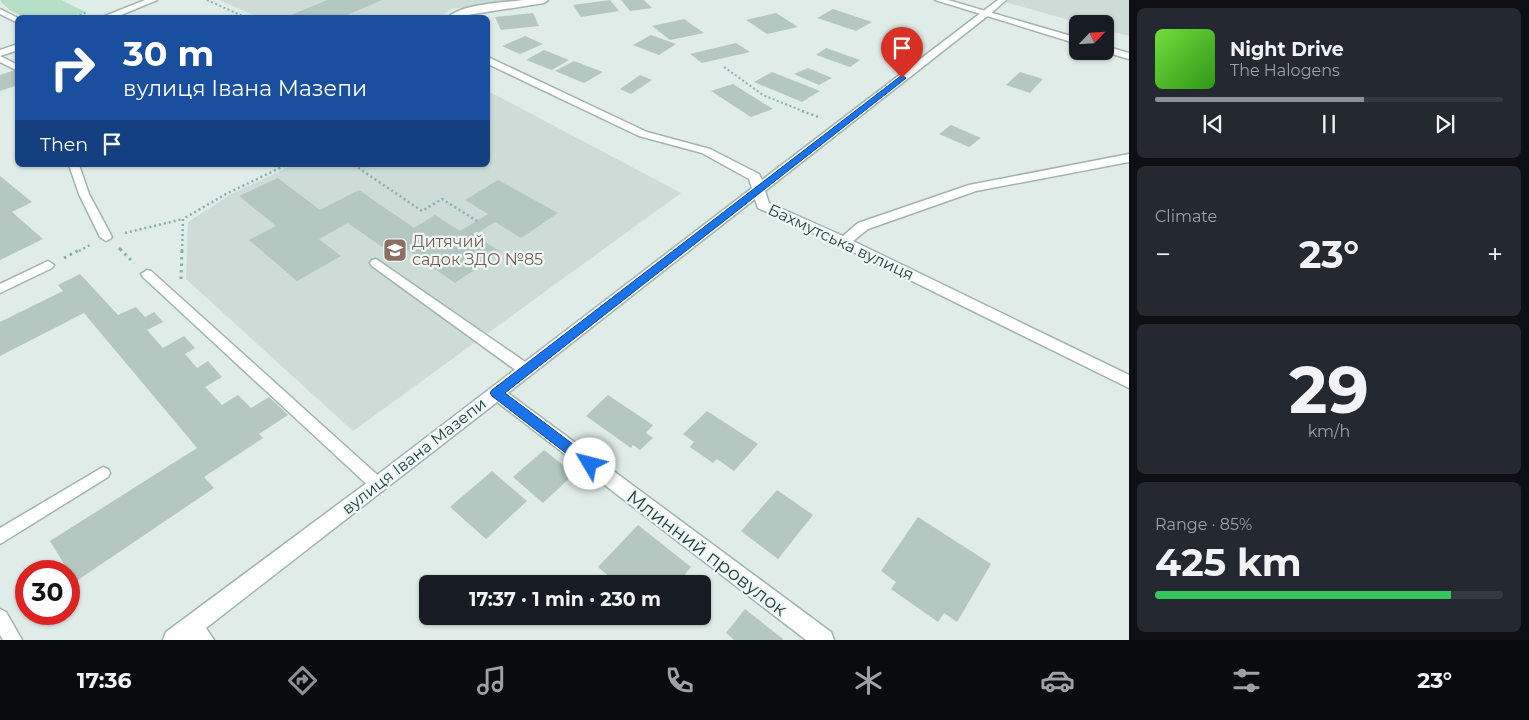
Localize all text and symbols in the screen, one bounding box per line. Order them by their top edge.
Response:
north arrow [1069,15,1114,60]
map controls [1069,15,1114,60]
pin [881,27,923,78]
text: 30 m [123,32,214,75]
icon: arrive [888,34,916,62]
icon: right [40,35,105,100]
text: Night Drive [1230,38,1344,61]
text: The Halogens [1230,61,1340,80]
text: вулиця Івана Мазепи [123,75,367,102]
icon: previous [1199,110,1227,138]
icon: pause [1315,110,1343,138]
icon: next [1431,110,1459,138]
icon: arrive [98,130,126,158]
text: Then [40,133,88,156]
street label: Бахмутська вулиця [765,200,917,284]
text: Climate [1155,207,1217,226]
text: 23° [1299,231,1359,278]
place label: Дитячий садок ЗДО №85 [412,232,543,269]
school or university icon: Дитячий садок ЗДО №85 [382,237,408,263]
text: − [1155,237,1171,271]
text: + [1487,237,1503,271]
text: 29 [1289,350,1369,429]
street label: вулиця Івана Мазепи [338,394,490,518]
text: km/h [1308,422,1350,441]
position arrow [563,437,615,489]
street label: Млинний провулок [622,485,792,621]
text: Range · 85% [1155,515,1252,534]
text: 425 km [1155,539,1302,586]
speed limit sign: 30 [15,560,80,625]
text: 17:37 · 1 min · 230 m [469,588,661,611]
icon: directions [285,663,320,698]
icon: music [474,663,509,698]
icon: phone [662,663,697,698]
icon: climate [851,663,886,698]
icon: car [1040,663,1075,698]
icon: filters [1229,663,1264,698]
text: 17:36 [77,667,131,694]
text: 23° [1417,667,1452,694]

